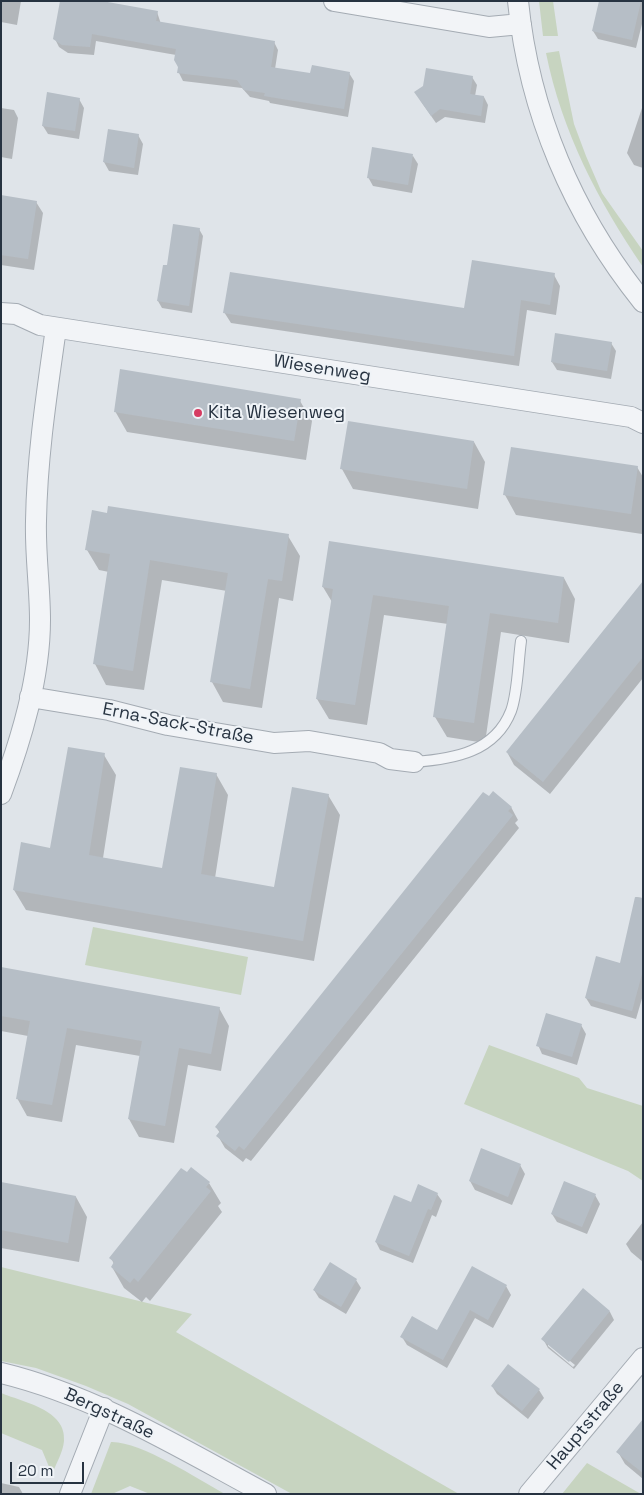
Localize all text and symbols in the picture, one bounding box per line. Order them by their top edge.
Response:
street label: Wiesenweg [272,351,372,387]
place label: Kita Wiesenweg [208,402,345,424]
marker: Kita Wiesenweg [192,407,204,419]
street label: Erna-Sack-Straße [101,699,255,749]
street label: Hauptstraße [543,1377,629,1475]
street label: Bergstraße [61,1384,157,1444]
scale bar [12,1452,86,1484]
text: 20 m [18,1461,53,1480]

